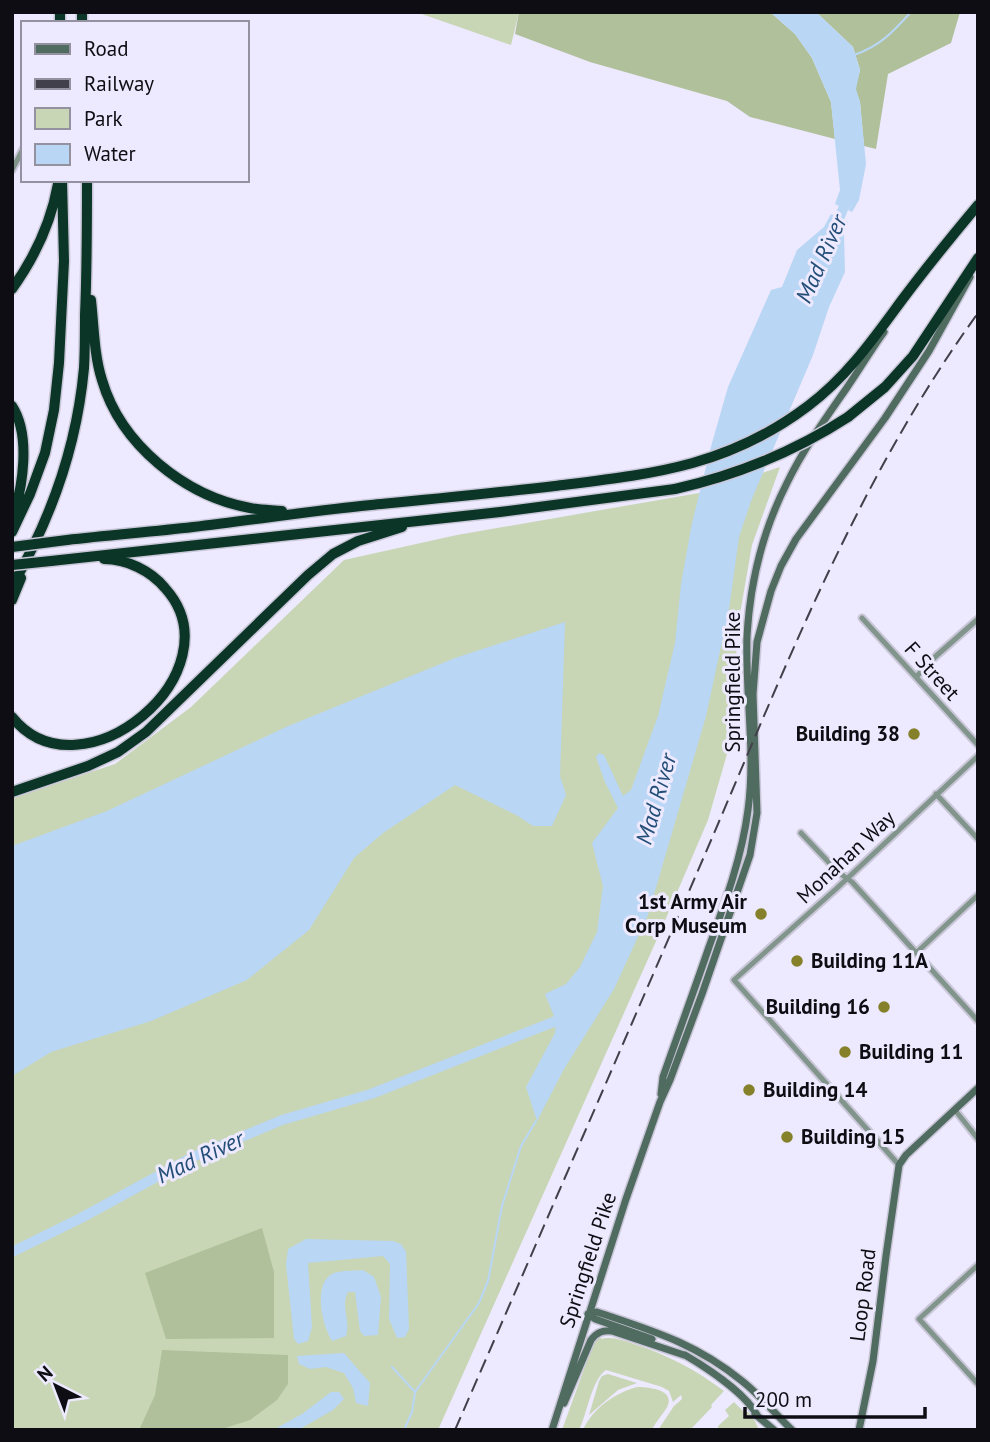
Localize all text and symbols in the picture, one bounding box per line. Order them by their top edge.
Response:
legend [21,21,248,182]
text: Road [84,35,128,62]
text: Railway [84,70,154,97]
text: Park [84,105,123,132]
text: Water [84,140,136,167]
water label: Mad River [788,209,853,307]
street label: Springfield Pike [719,612,746,752]
street label: F Street [899,636,966,706]
place label: Building 38 [796,720,900,747]
marker: Building 38 [906,726,922,742]
water label: Mad River [629,749,683,848]
street label: Monahan Way [791,804,901,909]
place label: 1st Army Air Corp Museum [625,888,748,939]
marker: 1st Army Air Corp Museum [753,906,769,922]
place label: Building 11A [811,947,928,974]
marker: Building 11A [789,953,805,969]
place label: Building 16 [766,993,870,1020]
marker: Building 16 [876,999,892,1015]
place label: Building 11 [859,1038,963,1065]
marker: Building 11 [837,1044,853,1060]
place label: Building 14 [763,1076,867,1103]
marker: Building 14 [741,1082,757,1098]
water label: Mad River [151,1123,249,1189]
place label: Building 15 [801,1123,905,1150]
marker: Building 15 [779,1129,795,1145]
street label: Springfield Pike [553,1189,622,1331]
street label: Loop Road [843,1247,882,1343]
north arrow [21,1351,91,1421]
text: N [32,1360,57,1386]
scale bar [745,1376,925,1420]
text: 200 m [755,1386,812,1413]

